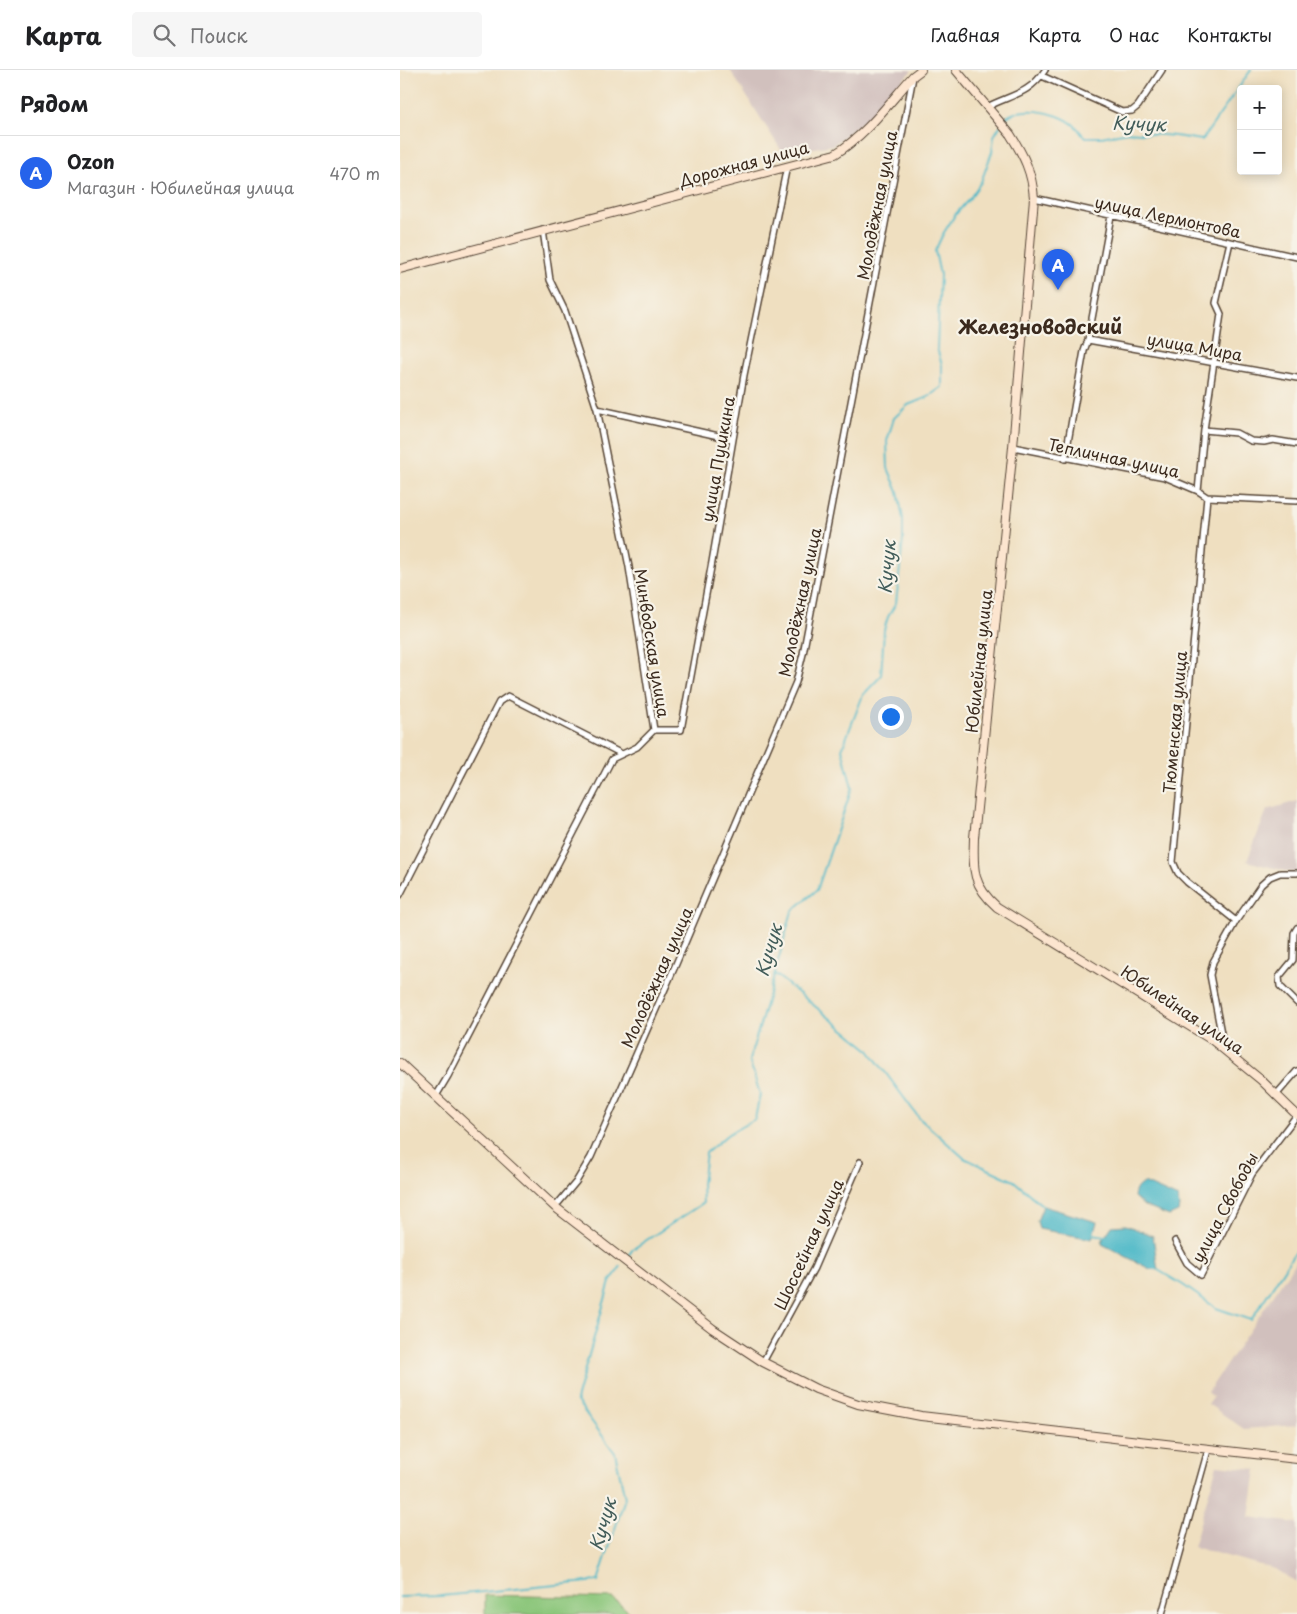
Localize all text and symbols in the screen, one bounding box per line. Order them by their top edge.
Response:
search box [132,12,482,57]
text: Карта [25,17,102,53]
icon: search [150,21,178,49]
text: Поиск [190,21,248,49]
text: Главная [931,21,1000,48]
text: Карта [1028,21,1081,48]
text: О нас [1109,21,1159,48]
text: Контакты [1187,21,1272,48]
map controls [1237,85,1282,175]
button: + [1237,85,1282,130]
text: Рядом [20,87,88,119]
water label: Кучук [1112,109,1167,137]
street label: Молодёжная улица [850,128,902,282]
button: − [1237,130,1282,175]
street label: Дорожная улица [676,134,811,192]
text: Ozon [67,147,115,175]
text: A [30,161,42,185]
text: 470 m [330,161,380,185]
text: Магазин · Юбилейная улица [67,175,294,199]
street label: улица Лермонтова [1093,189,1243,243]
pin: A [1042,249,1074,290]
district label: Железноводский [958,312,1122,340]
street label: улица Мира [1145,326,1245,366]
street label: улица Пушкина [694,394,740,524]
street label: Тепличная улица [1046,431,1182,483]
street label: Молодёжная улица [771,525,827,679]
water label: Кучук [870,538,902,595]
street label: Минводская улица [629,567,677,719]
street label: Юбилейная улица [959,588,997,734]
street label: Тюменская улица [1156,650,1192,794]
your location [878,704,904,730]
street label: Молодёжная улица [614,903,698,1051]
water label: Кучук [748,919,789,979]
street label: Юбилейная улица [1117,959,1249,1059]
street label: улица Свободы [1185,1148,1263,1266]
street label: Шоссейная улица [767,1175,849,1313]
water label: Кучук [582,1493,623,1553]

